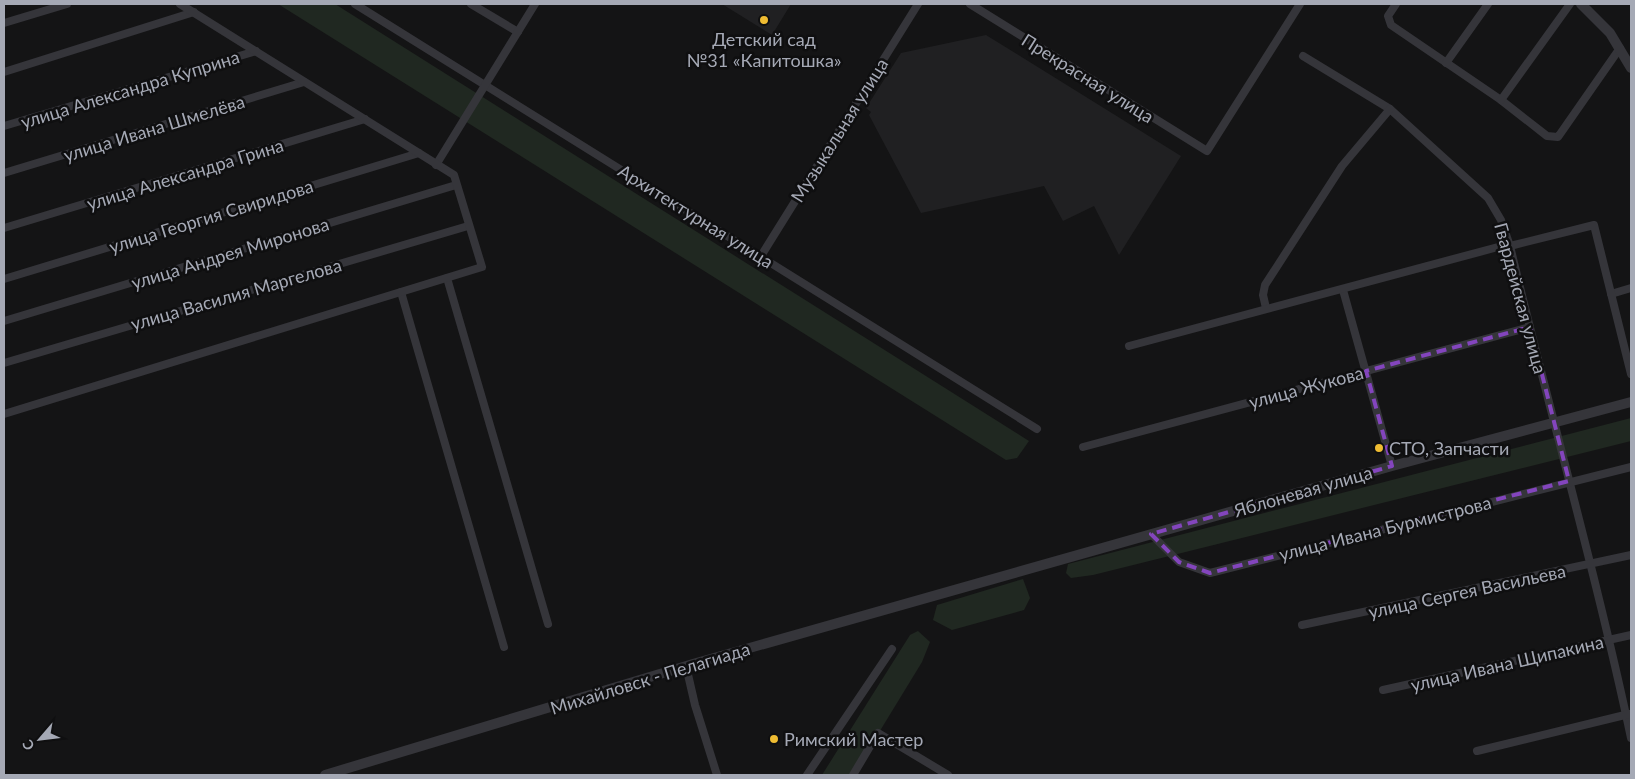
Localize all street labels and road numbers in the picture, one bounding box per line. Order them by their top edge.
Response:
street label: Прекрасная улица [1018,29,1158,127]
street label: улица Александра Куприна [18,45,242,133]
street label: Музыкальная улица [786,54,892,206]
street label: улица Ивана Шмелёва [61,90,247,166]
street label: улица Александра Грина [84,134,286,214]
street label: Архитектурная улица [614,159,778,273]
street label: улица Георгия Свиридова [106,174,316,258]
street label: улица Андрея Миронова [128,212,332,294]
street label: Гвардейская улица [1490,220,1552,376]
street label: улица Василия Маргелова [128,253,344,335]
street label: улица Жукова [1246,361,1366,413]
street label: Яблоневая улица [1230,461,1375,522]
street label: улица Ивана Бурмистрова [1277,491,1493,565]
street label: улица Сергея Васильева [1366,559,1568,623]
street label: улица Ивана Щипакина [1408,630,1606,696]
street label: Михайловск - Пелагиада [548,637,752,719]

